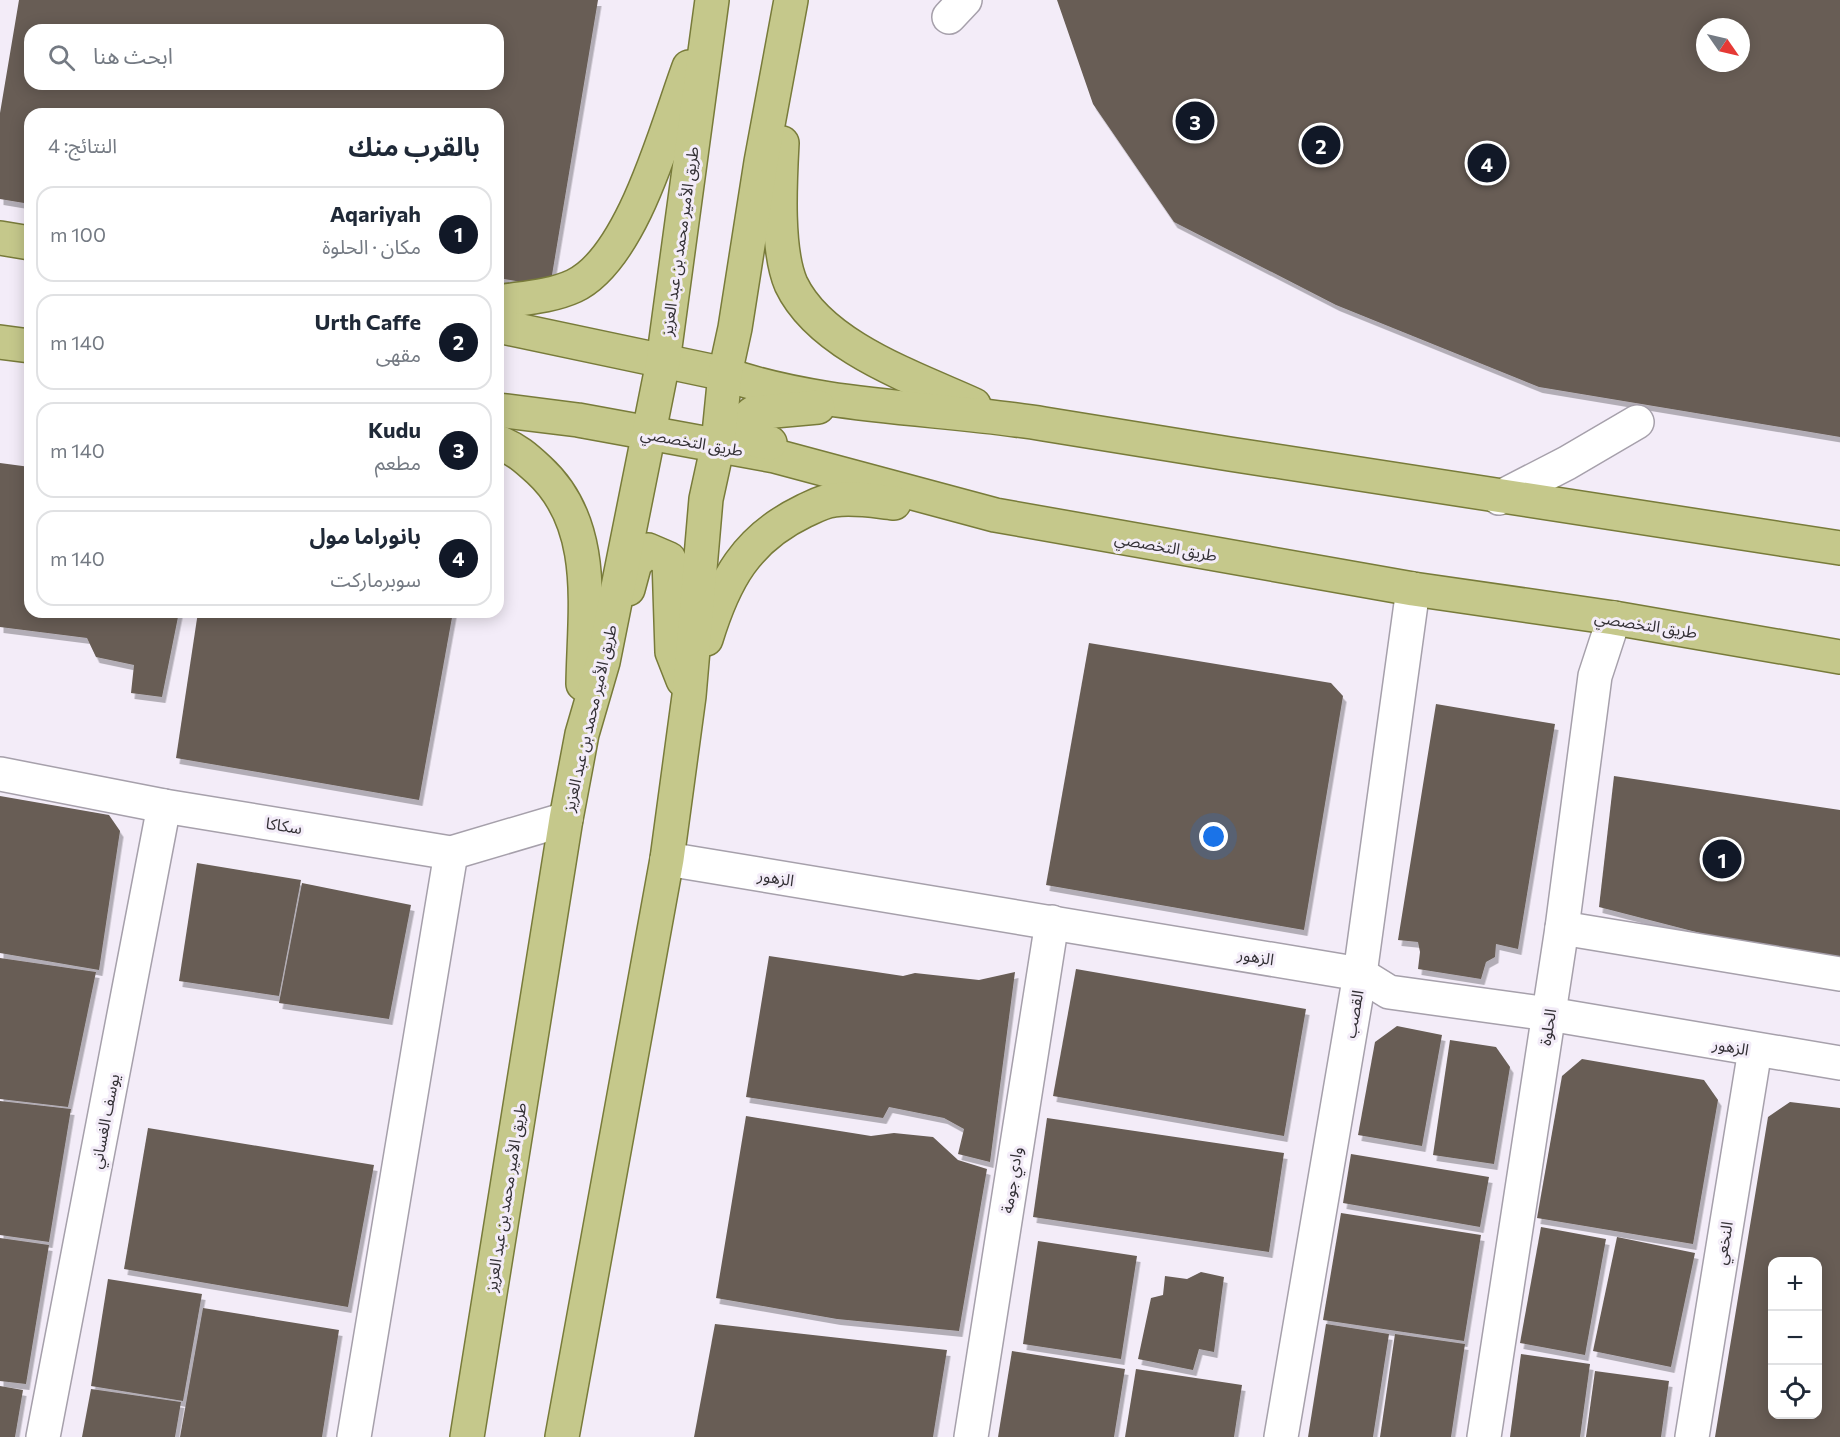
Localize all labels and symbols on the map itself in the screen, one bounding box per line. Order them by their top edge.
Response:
north arrow [1696,18,1750,72]
pin: 3 [1176,98,1214,144]
pin: 2 [1302,122,1340,168]
pin: 4 [1468,140,1506,186]
street label: طريق الأمير محمد بن عبد العزيز [656,145,704,338]
street label: طريق التخصصي [639,423,745,463]
street label: طريق التخصصي [1113,528,1219,568]
street label: طريق التخصصي [1593,607,1699,645]
street label: طريق الأمير محمد بن عبد العزيز [558,623,622,815]
street label: سكاكا [264,813,304,837]
your location [1199,822,1228,851]
pin: 1 [1702,836,1742,882]
street label: الزهور [755,865,795,890]
street label: الزهور [1235,944,1275,969]
street label: القصب [1339,988,1367,1040]
street label: الحلوة [1535,1007,1560,1047]
street label: الزهور [1710,1033,1751,1059]
street label: يوسف الغساني [86,1072,126,1171]
street label: طريق الأمير محمد بن عبد العزيز [481,1101,531,1294]
street label: وادي جومة [996,1145,1029,1215]
street label: النخعي [1710,1220,1739,1267]

